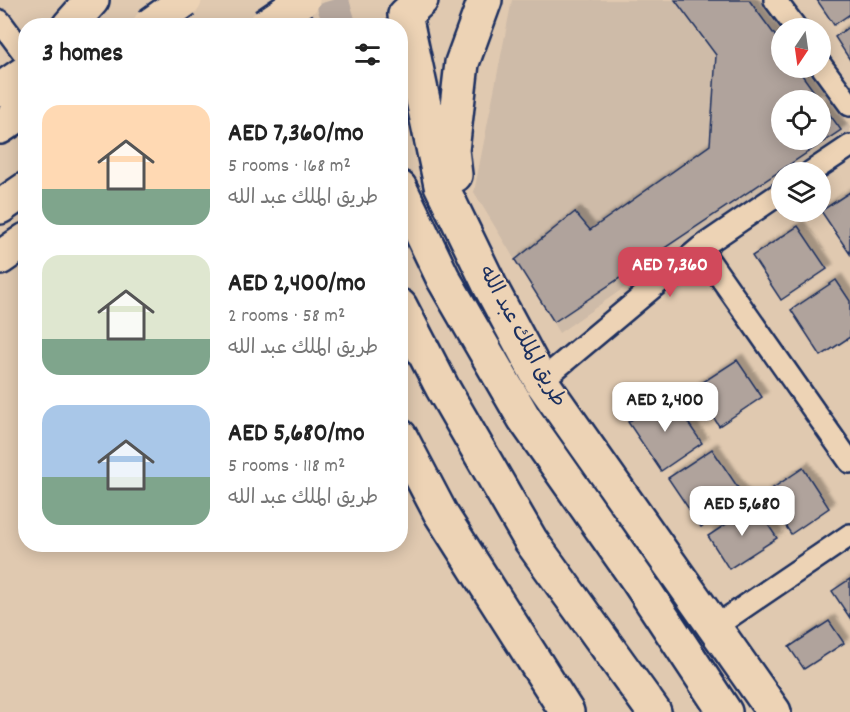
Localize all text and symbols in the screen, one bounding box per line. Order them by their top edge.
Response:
north arrow [771,18,831,78]
map controls [771,18,831,222]
text: 3 homes [42,36,123,73]
icon: filters [351,38,384,71]
button: locate [771,90,831,150]
text: AED 7,360/mo [228,116,364,153]
icon: home [90,129,162,201]
text: 5 rooms · 168 m² [228,153,351,181]
button: layers [771,162,831,222]
text: طريق الملك عبد الله [228,185,378,213]
pin: AED 7,360 [601,247,739,298]
text: AED 7,360 [632,252,708,280]
street label: طريق الملك عبد الله [470,261,572,413]
text: AED 2,400/mo [228,266,366,303]
icon: home [90,279,162,351]
text: 2 rooms · 58 m² [228,303,345,331]
text: طريق الملك عبد الله [228,335,378,363]
pin: AED 2,400 [596,382,734,433]
text: AED 2,400 [626,387,704,415]
text: AED 5,680/mo [228,416,365,453]
icon: home [90,429,162,501]
text: 5 rooms · 118 m² [228,453,345,481]
text: طريق الملك عبد الله [228,485,378,513]
pin: AED 5,680 [673,486,811,537]
text: AED 5,680 [704,491,780,519]

